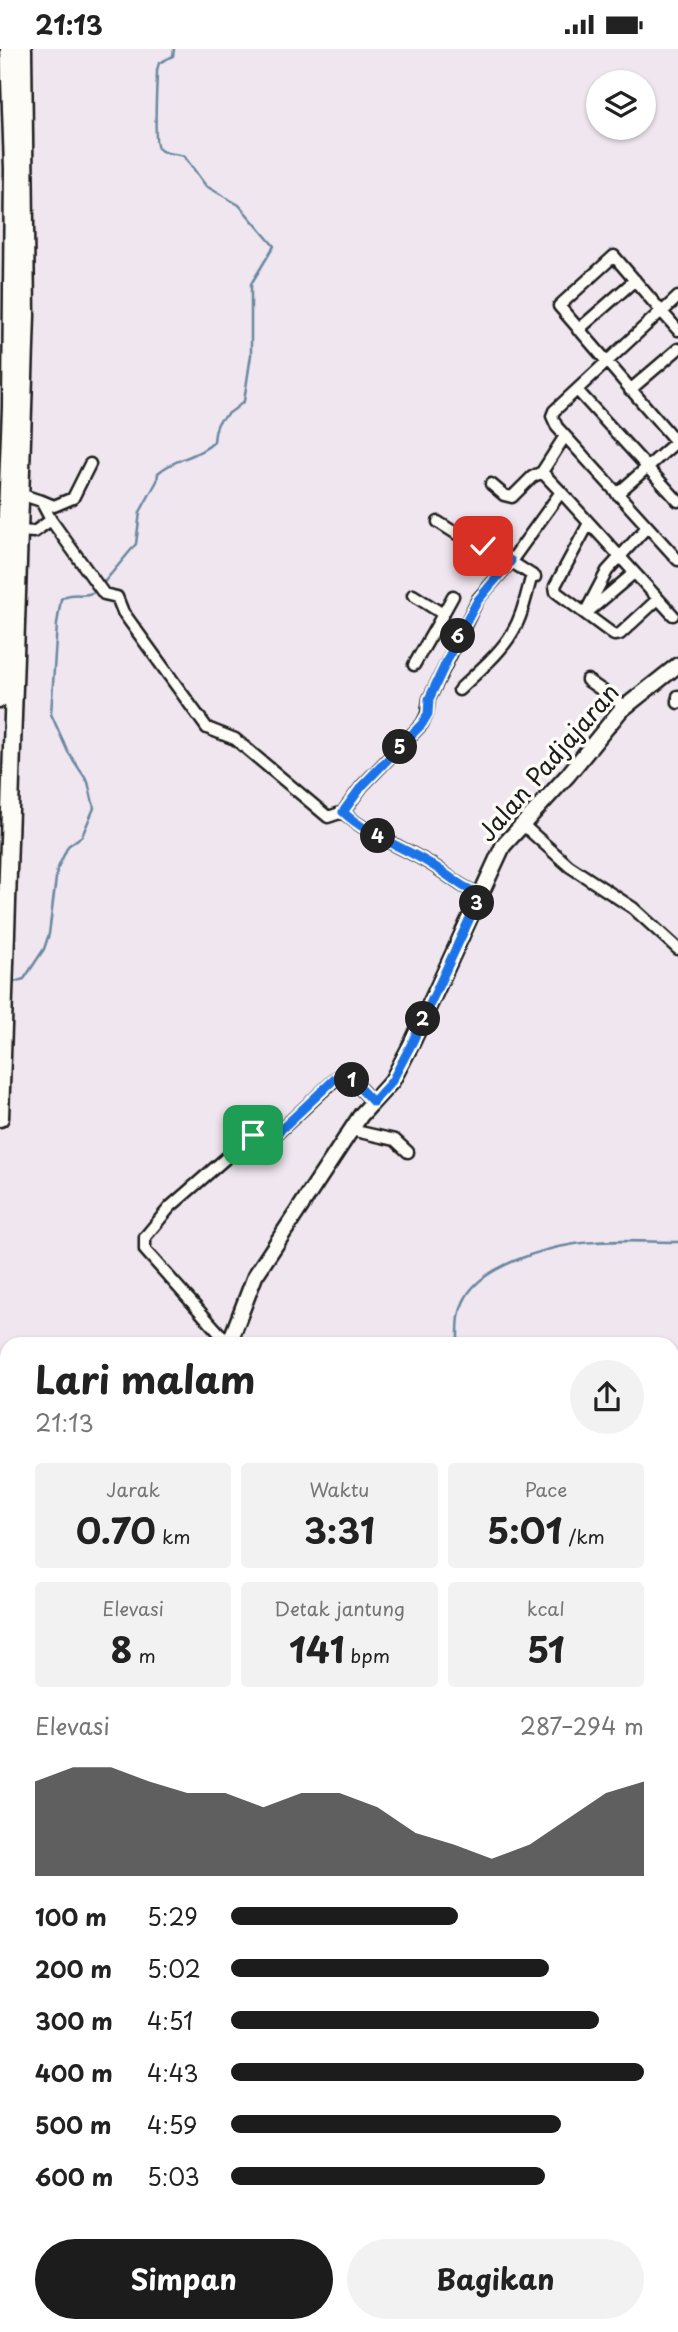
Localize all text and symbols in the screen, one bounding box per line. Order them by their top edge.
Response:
text: 21:13 [35,5,103,44]
map controls [586,70,656,140]
button: layers [586,70,656,140]
pin [453,516,513,576]
icon: check [464,527,502,565]
pin: 6 [440,619,476,653]
text: 6 [451,621,464,649]
street label: Jalan Padjajaran [468,675,627,849]
pin: 5 [382,729,418,765]
text: 5 [393,732,406,760]
pin: 4 [360,819,396,853]
text: 4 [371,821,384,849]
pin: 3 [460,885,494,921]
text: 3 [470,888,483,916]
pin: 2 [406,1002,440,1037]
text: 2 [416,1004,429,1032]
pin: 1 [334,1063,370,1097]
text: 1 [347,1065,356,1093]
pin [223,1105,283,1165]
icon: arrive [234,1116,272,1154]
text: Lari malam [35,1350,256,1407]
button: share [570,1360,644,1434]
text: 21:13 [35,1405,94,1440]
text: Jarak [106,1475,160,1503]
text: Waktu [310,1475,369,1503]
text: Pace [524,1475,567,1503]
text: 0.70 [76,1503,156,1556]
text: 3:31 [304,1503,375,1556]
text: 5:01 [487,1503,562,1556]
text: km [156,1522,191,1550]
text: /km [562,1522,605,1550]
text: Elevasi [102,1594,164,1622]
text: Detak jantung [274,1594,405,1622]
text: kcal [527,1594,565,1622]
text: 8 [110,1622,132,1675]
text: 141 [289,1622,344,1675]
text: 51 [527,1622,565,1675]
text: m [132,1641,156,1669]
text: bpm [344,1641,390,1669]
text: Elevasi [35,1708,110,1743]
text: 287–294 m [520,1708,644,1743]
text: 100 m [35,1899,107,1934]
text: 5:29 [147,1899,198,1934]
text: 200 m [35,1951,112,1986]
text: 5:02 [147,1951,201,1986]
text: 300 m [35,2003,113,2038]
text: 4:51 [147,2003,193,2038]
text: 400 m [35,2055,113,2090]
text: 4:43 [147,2055,199,2090]
text: 500 m [35,2107,112,2142]
text: 4:59 [147,2107,197,2142]
text: 600 m [35,2159,113,2194]
text: 5:03 [147,2159,200,2194]
button: Simpan [35,2239,333,2319]
button: Bagikan [347,2239,644,2319]

